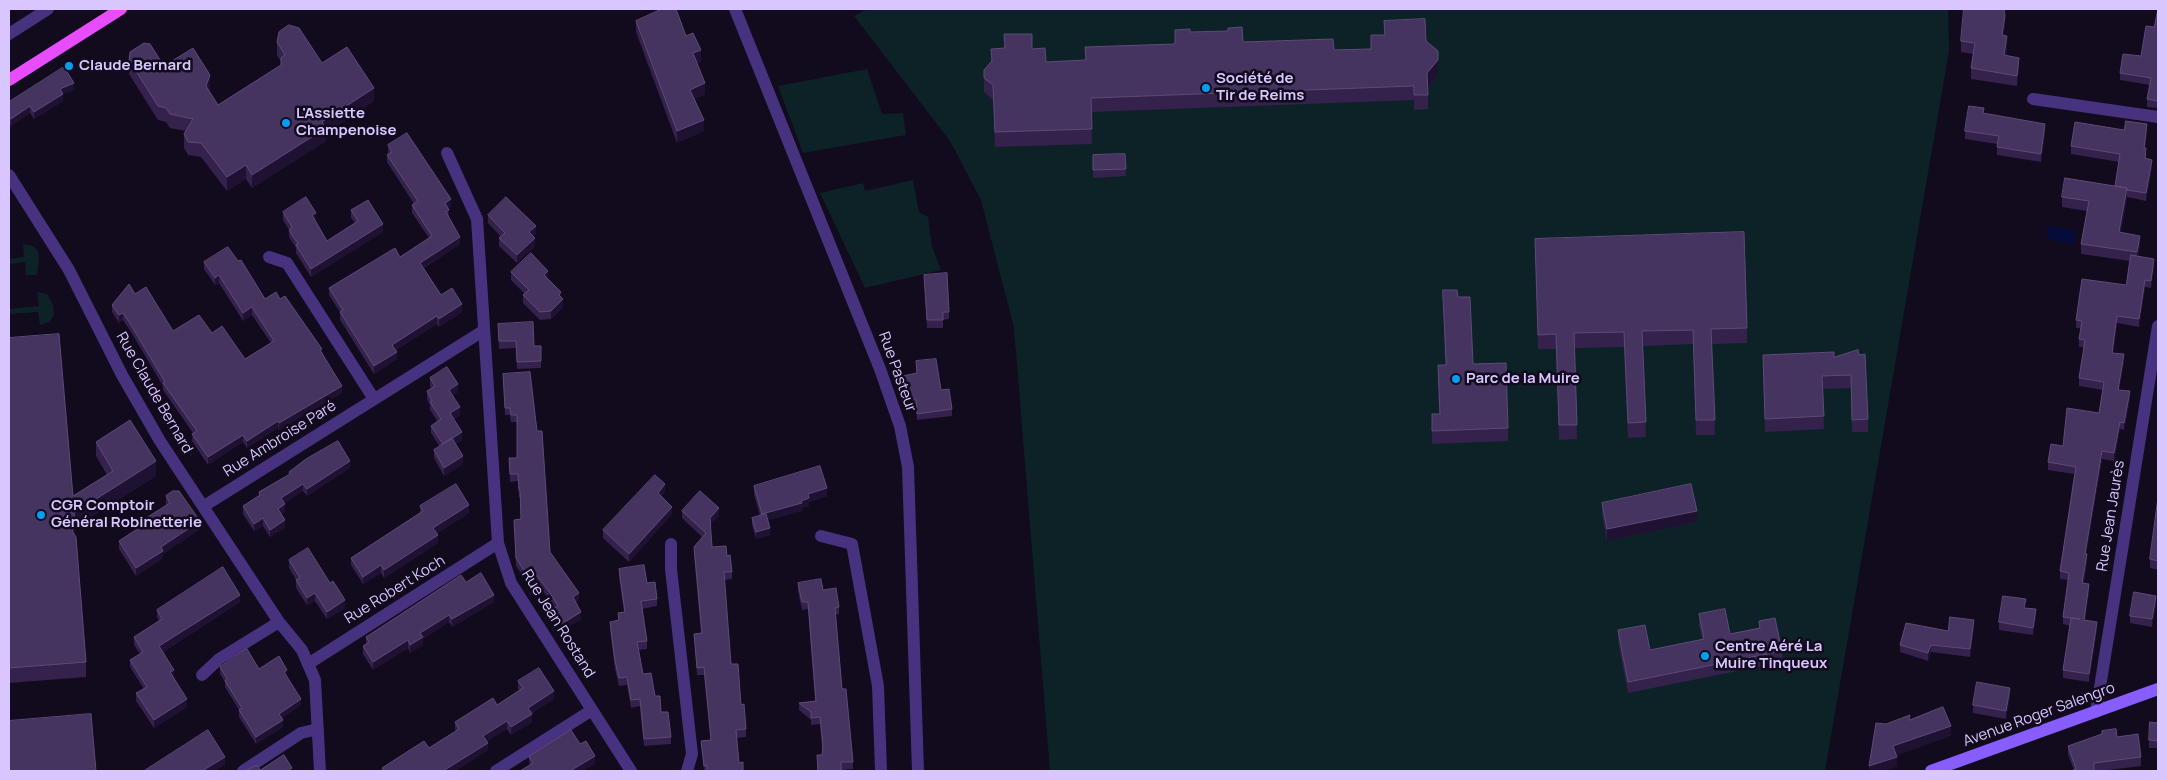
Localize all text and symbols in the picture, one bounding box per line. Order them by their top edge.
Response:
place label: Claude Bernard [79,57,191,75]
marker: Claude Bernard [63,60,75,72]
place label: Société de Tir de Reims [1216,70,1304,105]
marker: Société de Tir de Reims [1200,82,1212,94]
place label: L'Assiette Champenoise [296,105,397,140]
marker: L'Assiette Champenoise [280,117,292,129]
street label: Rue Claude Bernard [112,329,196,457]
street label: Rue Pasteur [874,330,920,414]
place label: Parc de la Muire [1466,370,1580,388]
marker: Parc de la Muire [1450,373,1462,385]
street label: Rue Ambroise Paré [220,397,340,481]
street label: Rue Jean Jaurès [2093,459,2129,573]
place label: CGR Comptoir Général Robinetterie [51,497,202,532]
marker: CGR Comptoir Général Robinetterie [35,509,47,521]
street label: Rue Robert Koch [342,552,448,628]
street label: Rue Jean Rostand [517,567,599,681]
place label: Centre Aéré La Muire Tinqueux [1715,638,1827,673]
marker: Centre Aéré La Muire Tinqueux [1699,650,1711,662]
street label: Avenue Roger Salengro [1961,679,2117,751]

